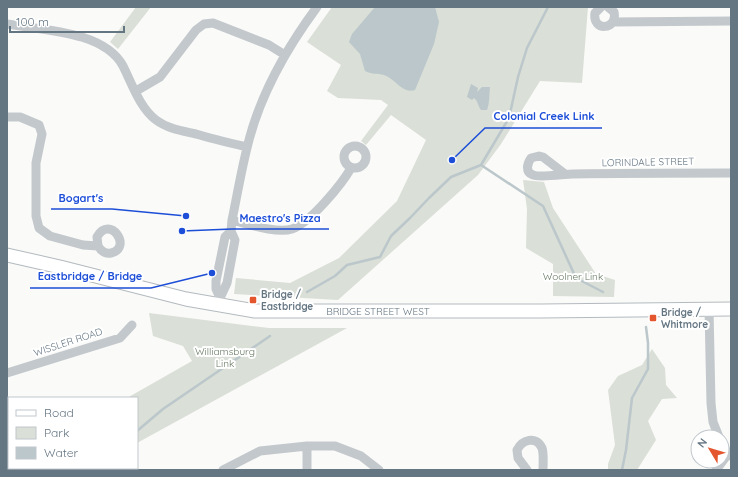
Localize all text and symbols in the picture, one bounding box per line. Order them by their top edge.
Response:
scale bar [10,8,124,34]
text: 100 m [16,14,49,29]
callout: Colonial Creek Link [485,105,602,128]
text: Colonial Creek Link [494,109,594,123]
street label: LORINDALE STREET [602,155,694,169]
callout: Bogart's [51,186,112,209]
text: Bogart's [59,191,103,205]
callout: Maestro's Pizza [232,206,329,229]
text: Maestro's Pizza [239,211,321,225]
callout: Eastbridge / Bridge [30,265,151,288]
text: Eastbridge / Bridge [38,269,143,283]
park label: Woolner Link [543,270,603,283]
place label: Bridge / Eastbridge [261,288,313,313]
marker: Bridge / Eastbridge [248,295,258,305]
street label: BRIDGE STREET WEST [326,305,430,318]
place label: Bridge / Whitmore [661,306,708,331]
marker: Bridge / Whitmore [648,313,658,323]
street label: WISSLER ROAD [32,325,104,359]
park label: Williamsburg Link [195,345,255,370]
legend [8,397,138,469]
text: Road [44,405,74,420]
text: Park [44,425,69,440]
north arrow [690,429,730,469]
text: N [694,435,710,450]
text: Water [44,445,79,460]

